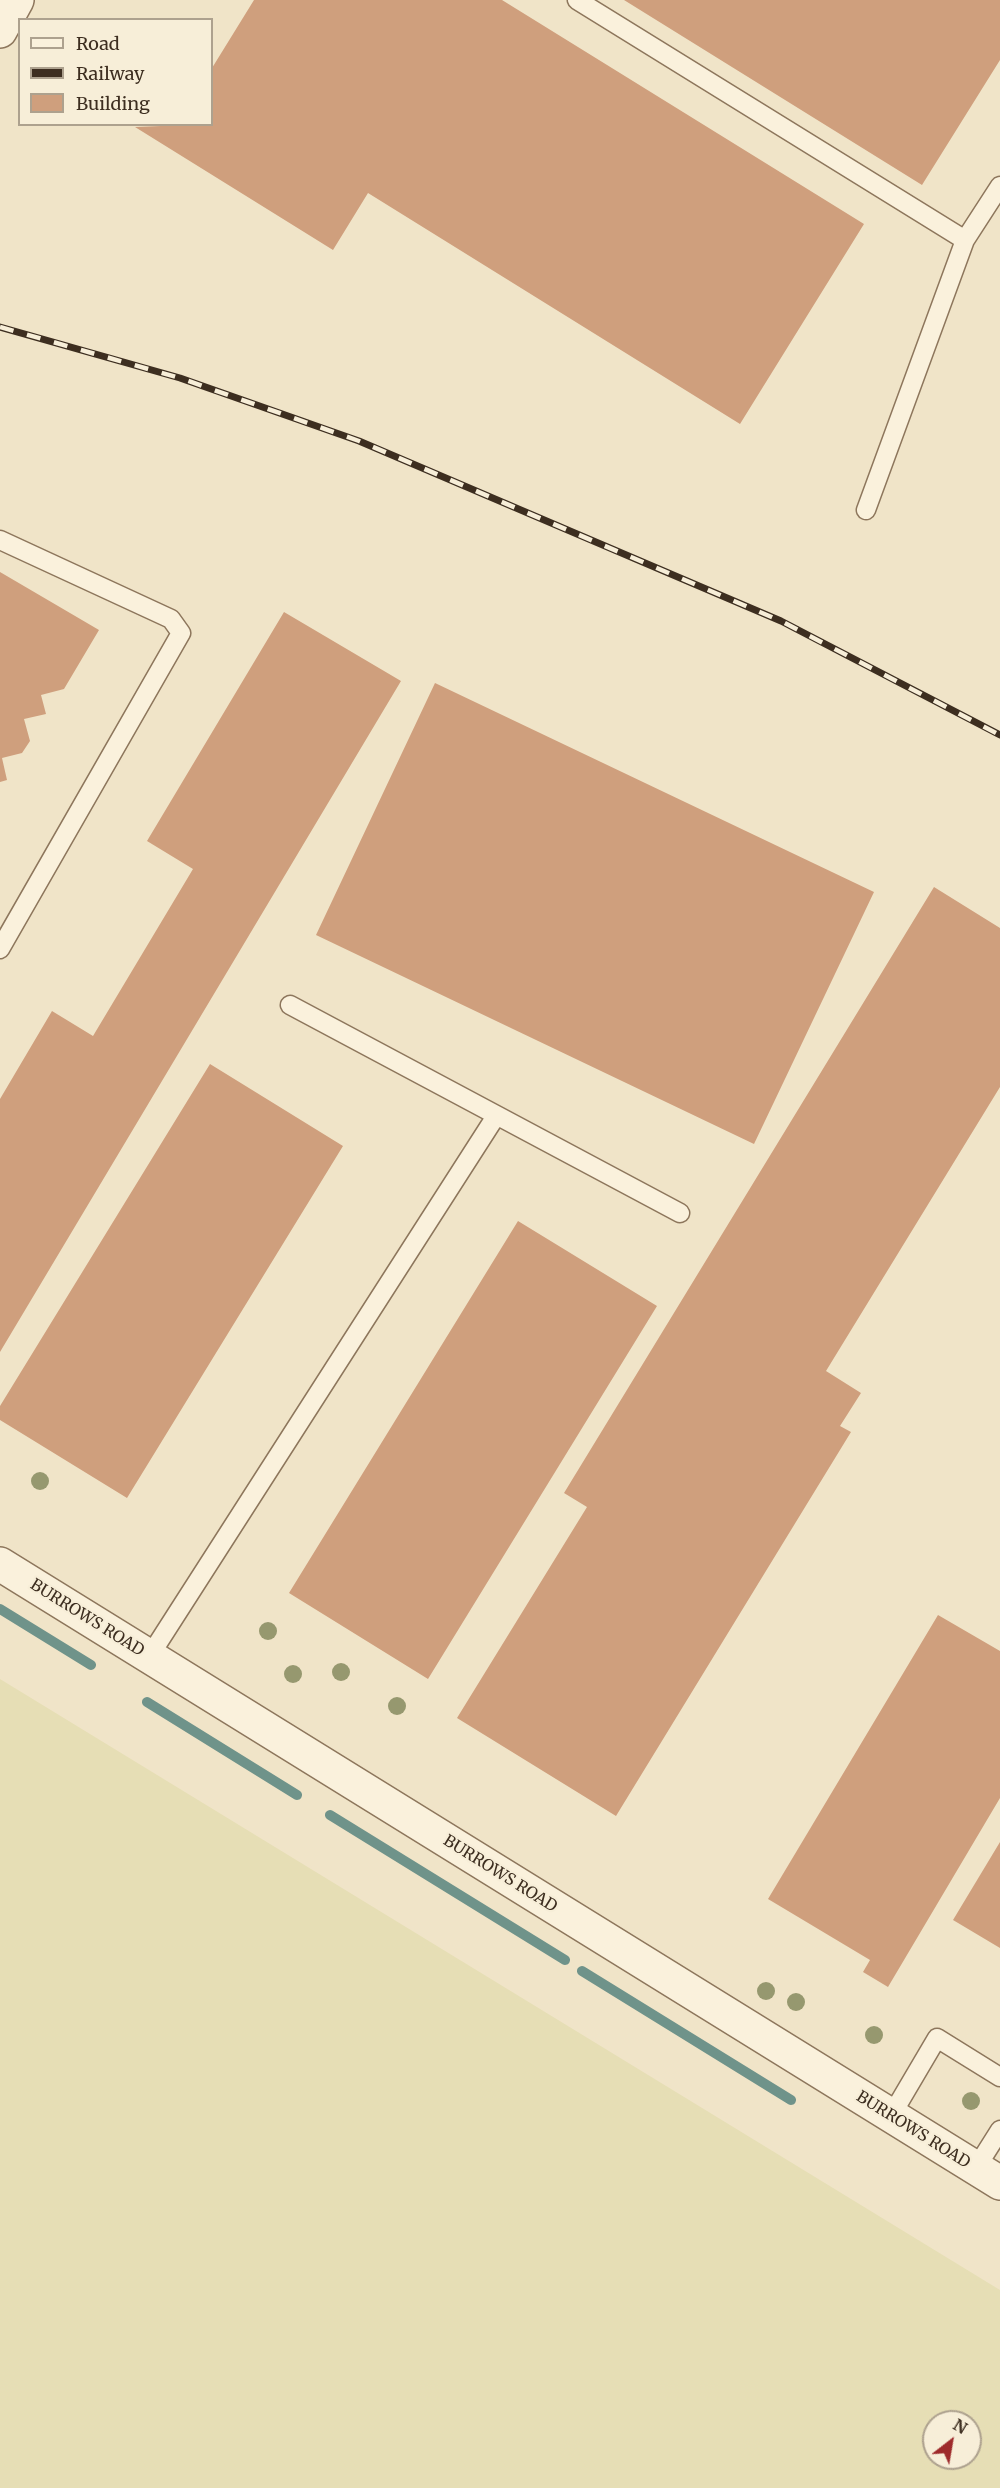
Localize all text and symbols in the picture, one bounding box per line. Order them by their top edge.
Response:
legend [18,18,213,126]
text: Road [76,32,120,55]
text: Railway [76,62,144,85]
text: Building [76,92,150,115]
street label: BURROWS ROAD [27,1575,147,1661]
street label: BURROWS ROAD [440,1831,560,1917]
street label: BURROWS ROAD [853,2087,973,2173]
north arrow [922,2410,982,2470]
text: N [950,2414,971,2438]

